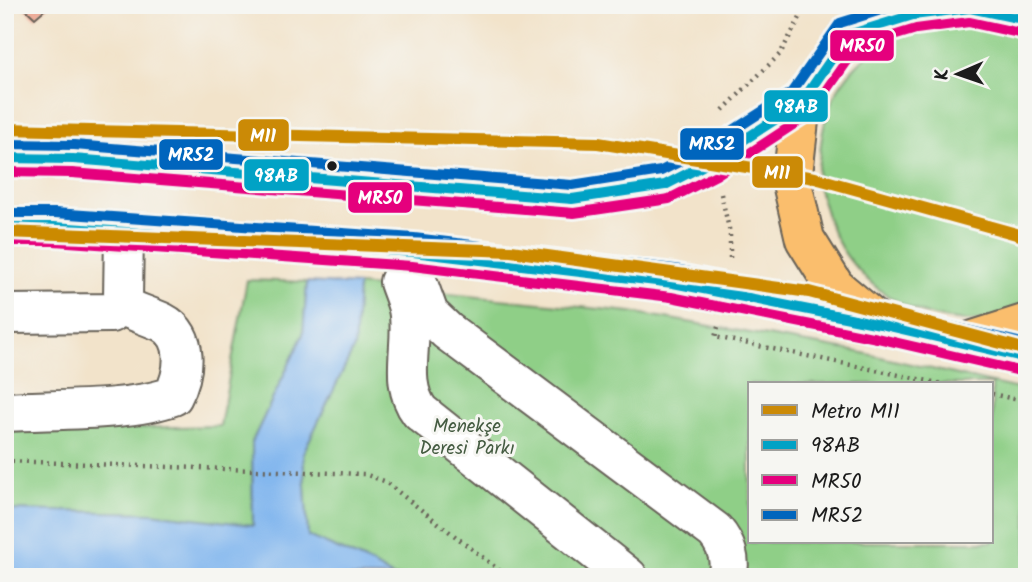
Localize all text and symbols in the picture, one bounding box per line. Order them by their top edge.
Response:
line badge: MR50 [829,29,895,62]
text: MR50 [839,32,885,62]
north arrow [923,38,993,108]
text: K [928,68,958,81]
line badge: 98AB [763,89,829,123]
text: 98AB [774,93,818,123]
line badge: M11 [237,118,290,152]
text: M11 [250,122,276,152]
line badge: MR52 [679,127,745,161]
text: MR52 [689,130,735,160]
line badge: MR52 [158,138,224,171]
text: MR52 [168,141,214,171]
line badge: M11 [751,155,804,189]
line badge: 98AB [243,158,310,192]
unlabelled marker [325,159,339,173]
text: M11 [764,159,790,189]
text: 98AB [254,162,298,192]
line badge: MR50 [347,181,413,214]
text: MR50 [357,184,403,214]
legend [748,382,993,544]
text: Metro M11 [811,396,900,429]
park label: Menekşe Deresi Parkı [419,412,515,464]
text: 98AB [811,430,860,463]
text: MR50 [811,466,862,499]
text: MR52 [811,500,863,533]

